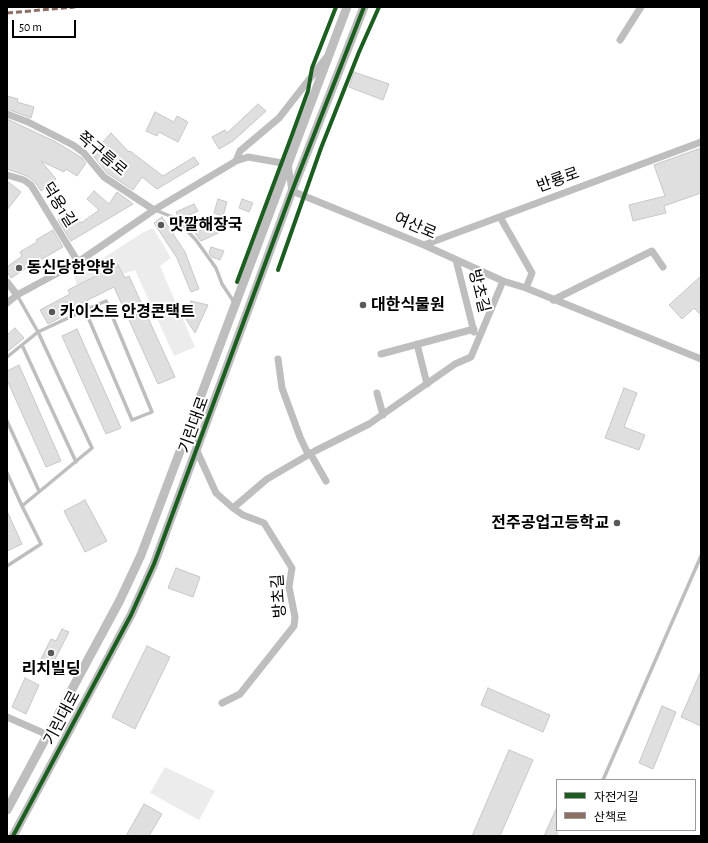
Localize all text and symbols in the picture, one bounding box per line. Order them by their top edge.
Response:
scale bar [14,12,78,38]
text: 50 m [19,21,42,33]
street label: 쪽구름로 [73,128,131,180]
street label: 반룡로 [534,163,582,197]
street label: 덕용1길 [38,179,80,231]
street label: 여산로 [391,209,439,243]
place label: 맛깔해장국 [169,215,243,235]
marker: 맛깔해장국 [156,220,166,230]
place label: 동신당한약방 [27,258,115,278]
marker: 동신당한약방 [14,263,24,273]
street label: 방초길 [464,267,494,315]
place label: 대한식물원 [371,295,445,315]
marker: 대한식물원 [358,300,368,310]
place label: 카이스트 안경콘택트 [60,302,195,322]
marker: 카이스트 안경콘택트 [47,307,57,317]
street label: 기린대로 [175,394,213,456]
place label: 전주공업고등학교 [491,513,609,533]
marker: 전주공업고등학교 [612,518,622,528]
street label: 방초길 [268,573,290,619]
marker: 리치빌딩 [46,648,56,658]
place label: 리치빌딩 [22,659,80,679]
street label: 기린대로 [40,687,84,749]
legend [556,779,696,831]
text: 자전거길 [594,791,638,803]
text: 산책로 [594,811,627,823]

